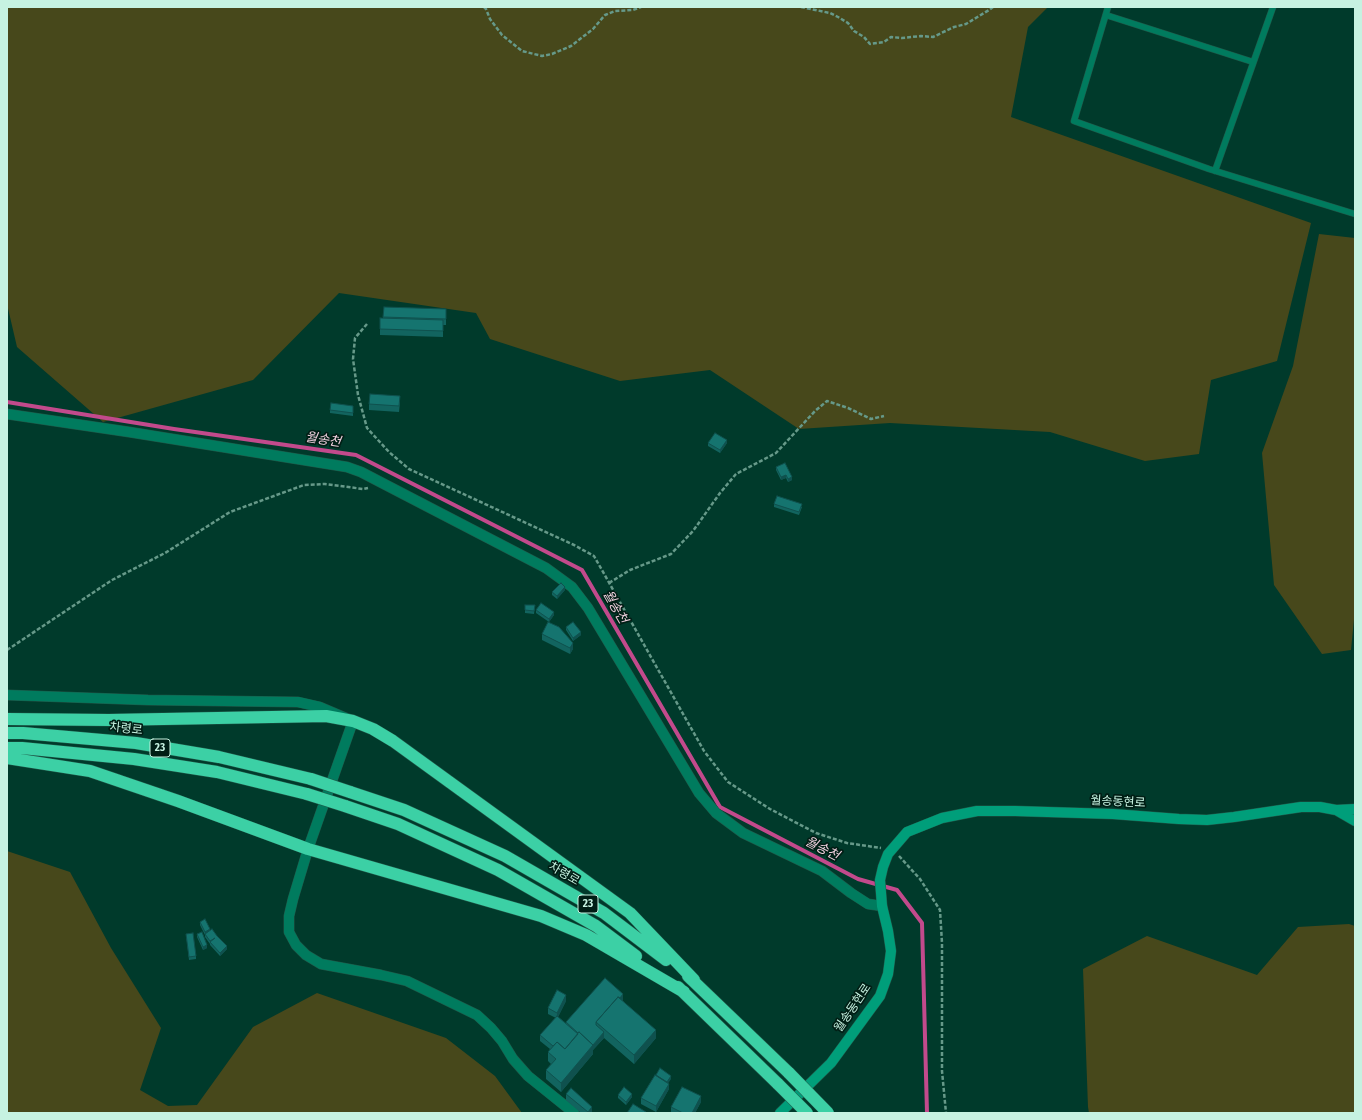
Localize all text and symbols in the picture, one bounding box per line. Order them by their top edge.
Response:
water label: 월송천 [304,429,342,451]
water label: 월송천 [599,588,631,626]
street label: 차령로 [109,720,143,738]
road number: 23 [150,739,170,757]
street label: 월송동현로 [1090,793,1146,811]
water label: 월송천 [802,834,842,864]
street label: 차령로 [546,859,582,889]
road number: 23 [578,895,598,913]
street label: 월송동현로 [832,981,874,1035]

